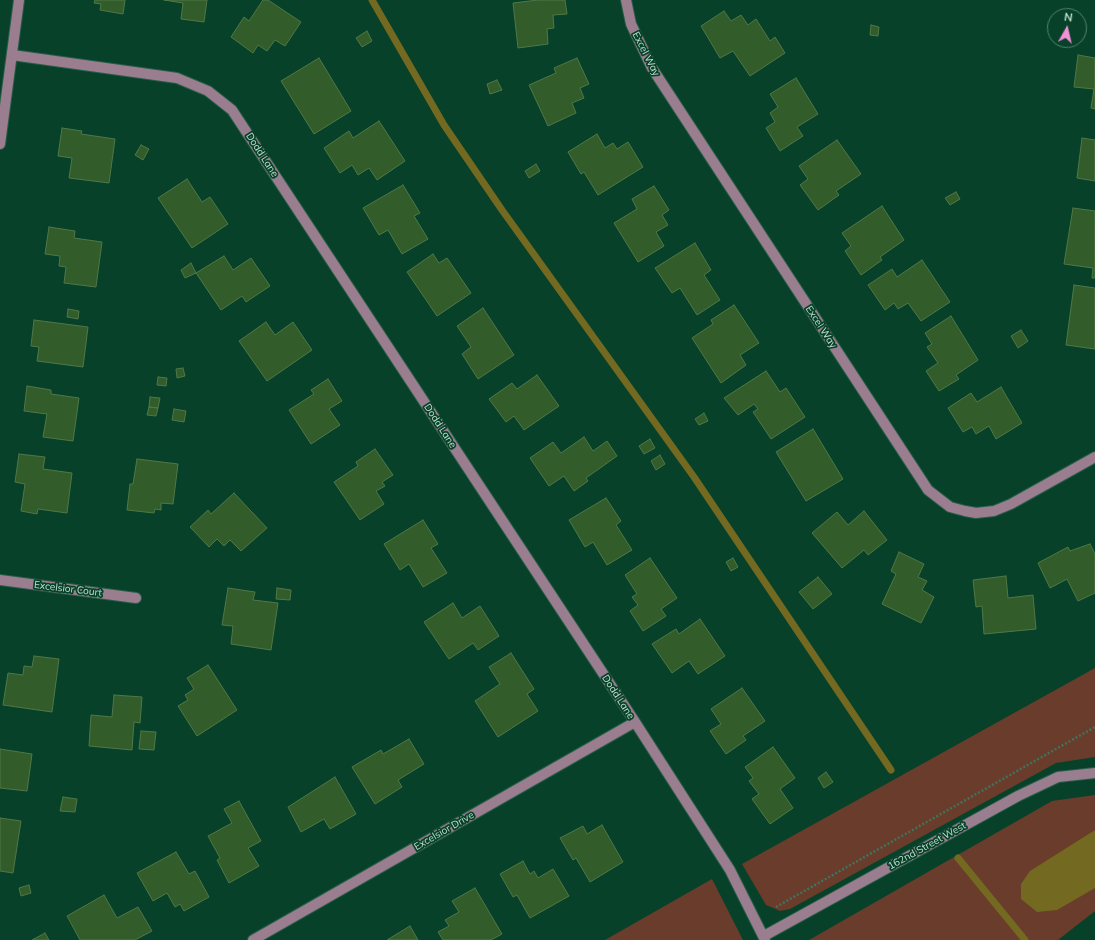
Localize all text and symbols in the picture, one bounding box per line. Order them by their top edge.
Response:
north arrow [1047,8,1087,48]
text: N [1063,10,1074,25]
street label: Excel Way [630,30,662,78]
street label: Dodd Lane [243,131,281,179]
street label: Excel Way [803,304,839,350]
street label: Dodd Lane [421,402,459,450]
street label: Excelsior Court [33,579,103,599]
street label: Dodd Lane [599,673,637,721]
street label: Excelsior Drive [412,809,476,853]
street label: 162nd Street West [886,820,968,872]

